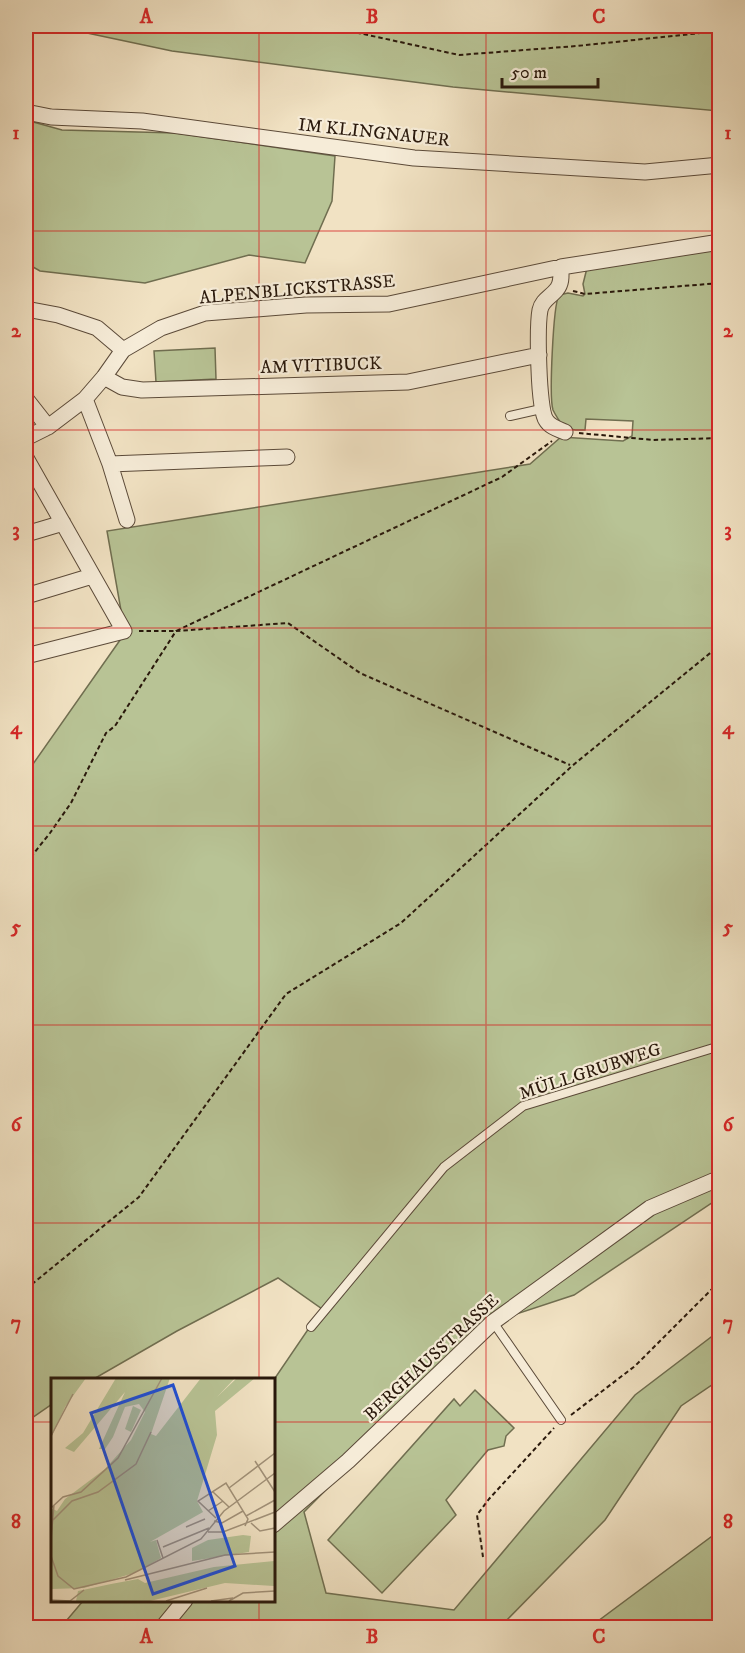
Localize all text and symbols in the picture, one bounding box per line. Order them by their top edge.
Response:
text: A [139,5,154,30]
text: B [366,5,378,30]
text: C [592,5,606,30]
scale bar [502,51,598,89]
text: 50 m [511,62,547,84]
street label: IM KLINGNAUER [297,114,451,152]
text: 1 [12,121,20,146]
text: 1 [724,121,732,146]
street label: ALPENBLICKSTRASSE [198,270,396,310]
text: 2 [11,319,22,344]
text: 2 [723,319,734,344]
street label: AM VITIBUCK [260,353,382,379]
text: 3 [12,518,20,543]
text: 3 [724,518,732,543]
text: 4 [10,716,23,741]
text: 4 [722,716,735,741]
text: 5 [10,915,21,940]
text: 5 [722,915,733,940]
street label: MÜLLGRUBWEG [517,1039,664,1105]
text: 6 [11,1113,23,1138]
text: 6 [723,1113,735,1138]
street label: BERGHAUSSTRASSE [360,1289,504,1426]
text: 7 [11,1311,21,1336]
text: 7 [723,1311,733,1336]
inset map [51,1378,274,1602]
text: 8 [11,1510,21,1535]
text: 8 [723,1510,733,1535]
text: A [139,1625,154,1650]
text: B [366,1625,378,1650]
text: C [592,1625,606,1650]

